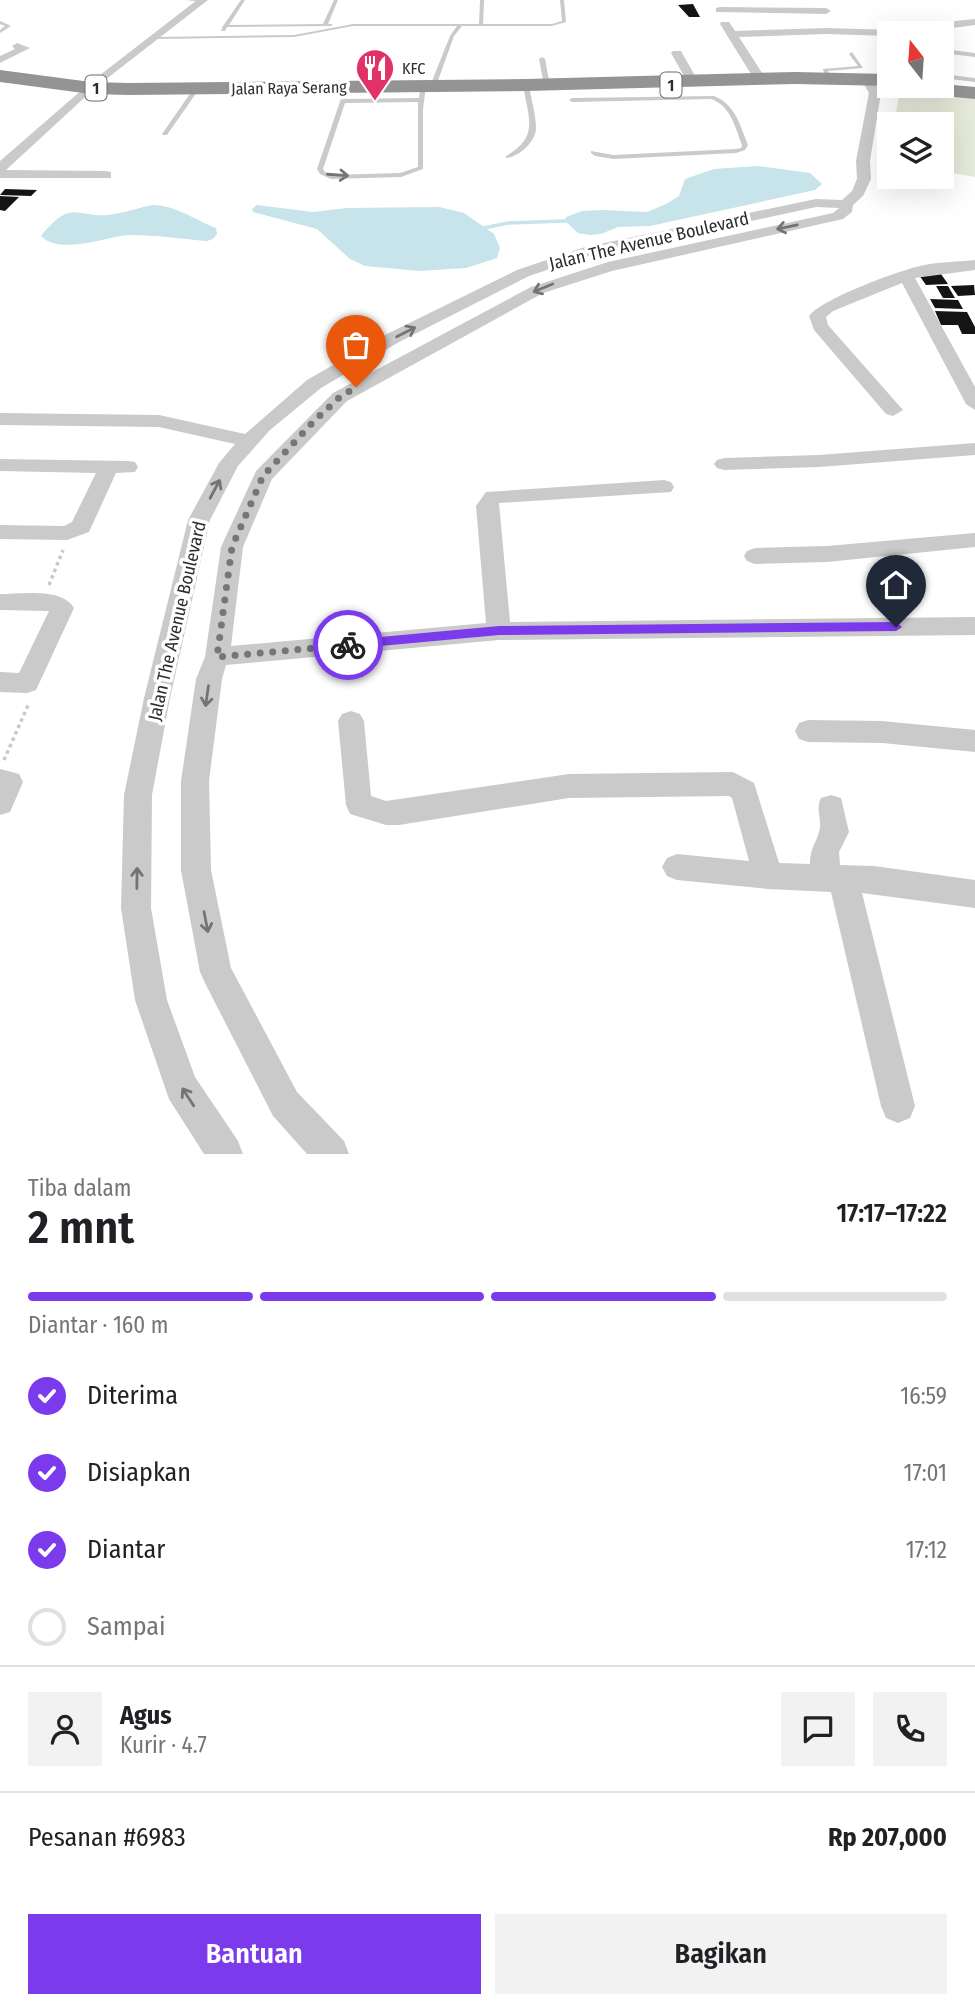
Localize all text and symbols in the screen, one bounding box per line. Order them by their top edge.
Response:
north arrow [877,21,954,98]
map controls [877,21,954,189]
restaurant icon: KFC [354,47,396,102]
place label: KFC [402,59,425,78]
road number: 1 [660,72,682,97]
road number: 1 [86,76,106,100]
street label: Jalan Raya Serang [231,77,347,99]
button: layers [877,112,954,189]
one-way arrow [326,169,349,182]
street label: Jalan The Avenue Boulevard [547,207,751,275]
one-way arrow [776,221,799,235]
one-way arrow [533,283,555,296]
pin [326,315,386,387]
one-way arrow [395,324,416,338]
icon: bag [337,326,375,364]
one-way arrow [208,480,222,500]
street label: Jalan The Avenue Boulevard [143,519,211,723]
pin [866,555,926,627]
icon: home [877,566,915,604]
courier [313,610,383,680]
icon: bike [329,626,367,664]
one-way arrow [200,685,213,707]
one-way arrow [130,866,143,889]
one-way arrow [200,910,214,933]
one-way arrow [180,1088,195,1107]
text: Tiba dalam [28,1174,131,1202]
text: 17:17–17:22 [836,1198,947,1229]
text: 2 mnt [28,1200,134,1255]
text: Diantar · 160 m [28,1311,168,1339]
icon: check [28,1377,66,1415]
text: Diterima [87,1380,178,1411]
text: 16:59 [900,1382,947,1410]
icon: check [28,1454,66,1492]
text: Disiapkan [87,1457,191,1488]
text: 17:01 [903,1459,947,1487]
icon: check [28,1531,66,1569]
text: Diantar [87,1534,165,1565]
text: 17:12 [906,1536,947,1564]
text: Sampai [87,1611,166,1642]
button: person [28,1692,102,1766]
button: chat [781,1692,855,1766]
button: phone [873,1692,947,1766]
text: Agus [120,1700,172,1731]
text: Kurir · 4.7 [120,1731,207,1759]
text: Pesanan #6983 [28,1822,186,1853]
text: Rp 207,000 [828,1822,947,1853]
button: Bantuan [28,1914,481,1994]
button: Bagikan [495,1914,947,1994]

